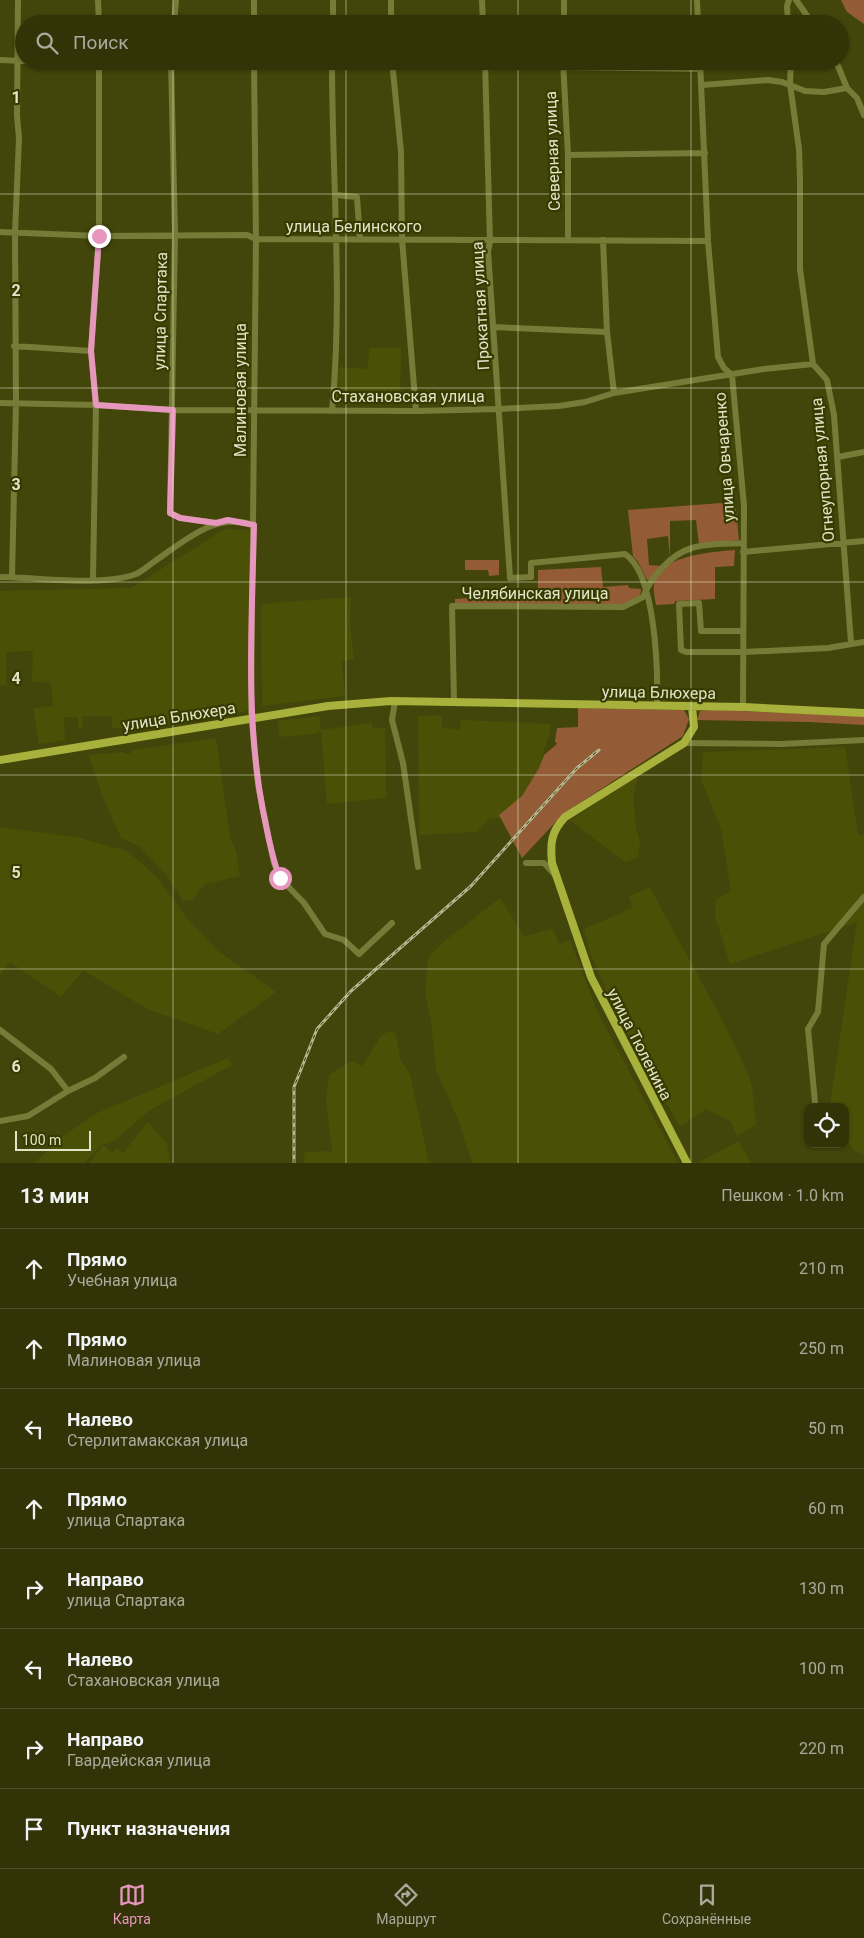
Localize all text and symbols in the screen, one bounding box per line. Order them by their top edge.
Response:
search box [15,15,849,70]
icon: search [33,29,61,57]
text: Поиск [73,31,129,54]
text: 1 [11,88,21,107]
street label: Северная улица [541,91,564,211]
street label: улица Белинского [286,217,422,236]
route end [88,225,111,248]
street label: Прокатная улица [468,241,493,371]
street label: улица Спартака [150,252,171,370]
text: 2 [11,281,21,300]
street label: Малиновая улица [231,323,250,457]
street label: Стахановская улица [331,387,485,406]
street label: улица Овчаренко [710,392,739,522]
street label: Огнеупорная улица [807,397,838,543]
text: 3 [11,475,21,494]
street label: Челябинская улица [461,584,609,603]
text: 4 [11,669,21,688]
street label: улица Блюхера [602,682,716,703]
street label: улица Блюхера [121,698,237,735]
text: 5 [11,863,21,882]
route start [269,867,292,890]
street label: улица Тюленина [603,985,676,1103]
text: 6 [11,1057,21,1076]
map controls [804,1103,849,1148]
button: locate [804,1103,849,1148]
scale bar [15,1128,91,1151]
text: 100 m [22,1132,61,1148]
text: 13 мин [20,1184,89,1208]
text: Пешком · 1.0 km [721,1186,844,1205]
text: Прямо [67,1248,127,1271]
icon: ahead [20,1255,48,1283]
text: 210 m [799,1259,844,1278]
text: Учебная улица [67,1271,177,1290]
text: Прямо [67,1328,127,1351]
icon: ahead [20,1335,48,1363]
text: 250 m [799,1339,844,1358]
text: Малиновая улица [67,1351,201,1370]
text: Налево [67,1408,133,1431]
icon: left [20,1415,48,1443]
text: 50 m [808,1419,844,1438]
text: Стерлитамакская улица [67,1431,248,1450]
text: Прямо [67,1488,127,1511]
icon: ahead [20,1495,48,1523]
text: 60 m [808,1499,844,1518]
text: улица Спартака [67,1511,185,1530]
text: Направо [67,1568,144,1591]
icon: right [20,1575,48,1603]
text: 130 m [799,1579,844,1598]
text: улица Спартака [67,1591,185,1610]
text: Налево [67,1648,133,1671]
icon: left [20,1655,48,1683]
text: 100 m [799,1659,844,1678]
text: Стахановская улица [67,1671,220,1690]
text: Направо [67,1728,144,1751]
icon: right [20,1735,48,1763]
text: 220 m [799,1739,844,1758]
text: Гвардейская улица [67,1751,211,1770]
icon: arrive [20,1815,48,1843]
text: Пункт назначения [67,1817,230,1840]
tab: Карта [113,1881,151,1927]
tab: Маршрут [376,1881,437,1927]
tab: Сохранённые [662,1881,751,1927]

